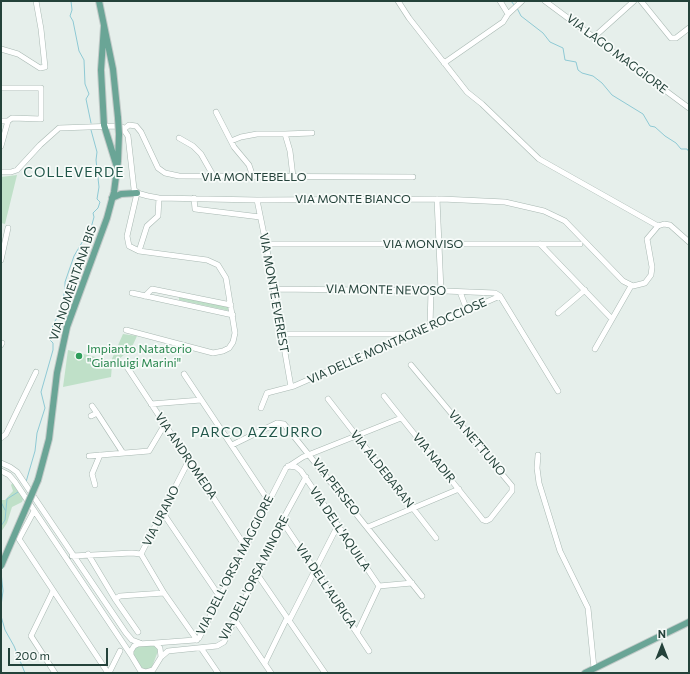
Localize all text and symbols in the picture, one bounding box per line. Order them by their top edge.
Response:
street label: VIA LAGO MAGGIORE [563,11,671,97]
district label: COLLEVERDE [23,164,125,180]
street label: VIA MONTEBELLO [201,170,307,184]
street label: VIA MONTE BIANCO [295,192,411,206]
street label: VIA NOMENTANA BIS [46,223,100,343]
street label: VIA MONTE EVEREST [256,232,292,354]
street label: VIA MONVISO [383,237,463,251]
street label: VIA MONTE NEVOSO [326,282,446,298]
street label: VIA DELLE MONTAGNE ROCCIOSE [305,295,489,387]
place label: Impianto Natatorio "Gianluigi Marini" [87,342,192,370]
marker: Impianto Natatorio "Gianluigi Marini" [74,351,84,361]
street label: VIA NETTUNO [445,407,509,479]
street label: VIA ANDROMEDA [152,410,220,502]
district label: PARCO AZZURRO [191,424,323,440]
street label: VIA ALDEBARAN [347,427,417,511]
street label: VIA NADIR [410,430,458,486]
street label: VIA PERSEO [309,455,363,519]
street label: VIA URANO [140,483,182,549]
street label: VIA DELL'AQUILA [306,484,374,574]
street label: VIA DELL'ORSA MAGGIORE [193,493,277,637]
street label: VIA DELL'ORSA MINORE [216,513,292,643]
street label: VIA DELL'AURIGA [292,541,360,631]
north arrow [642,626,682,666]
text: N [658,627,666,640]
scale bar [10,640,110,666]
text: 200 m [15,648,50,662]

